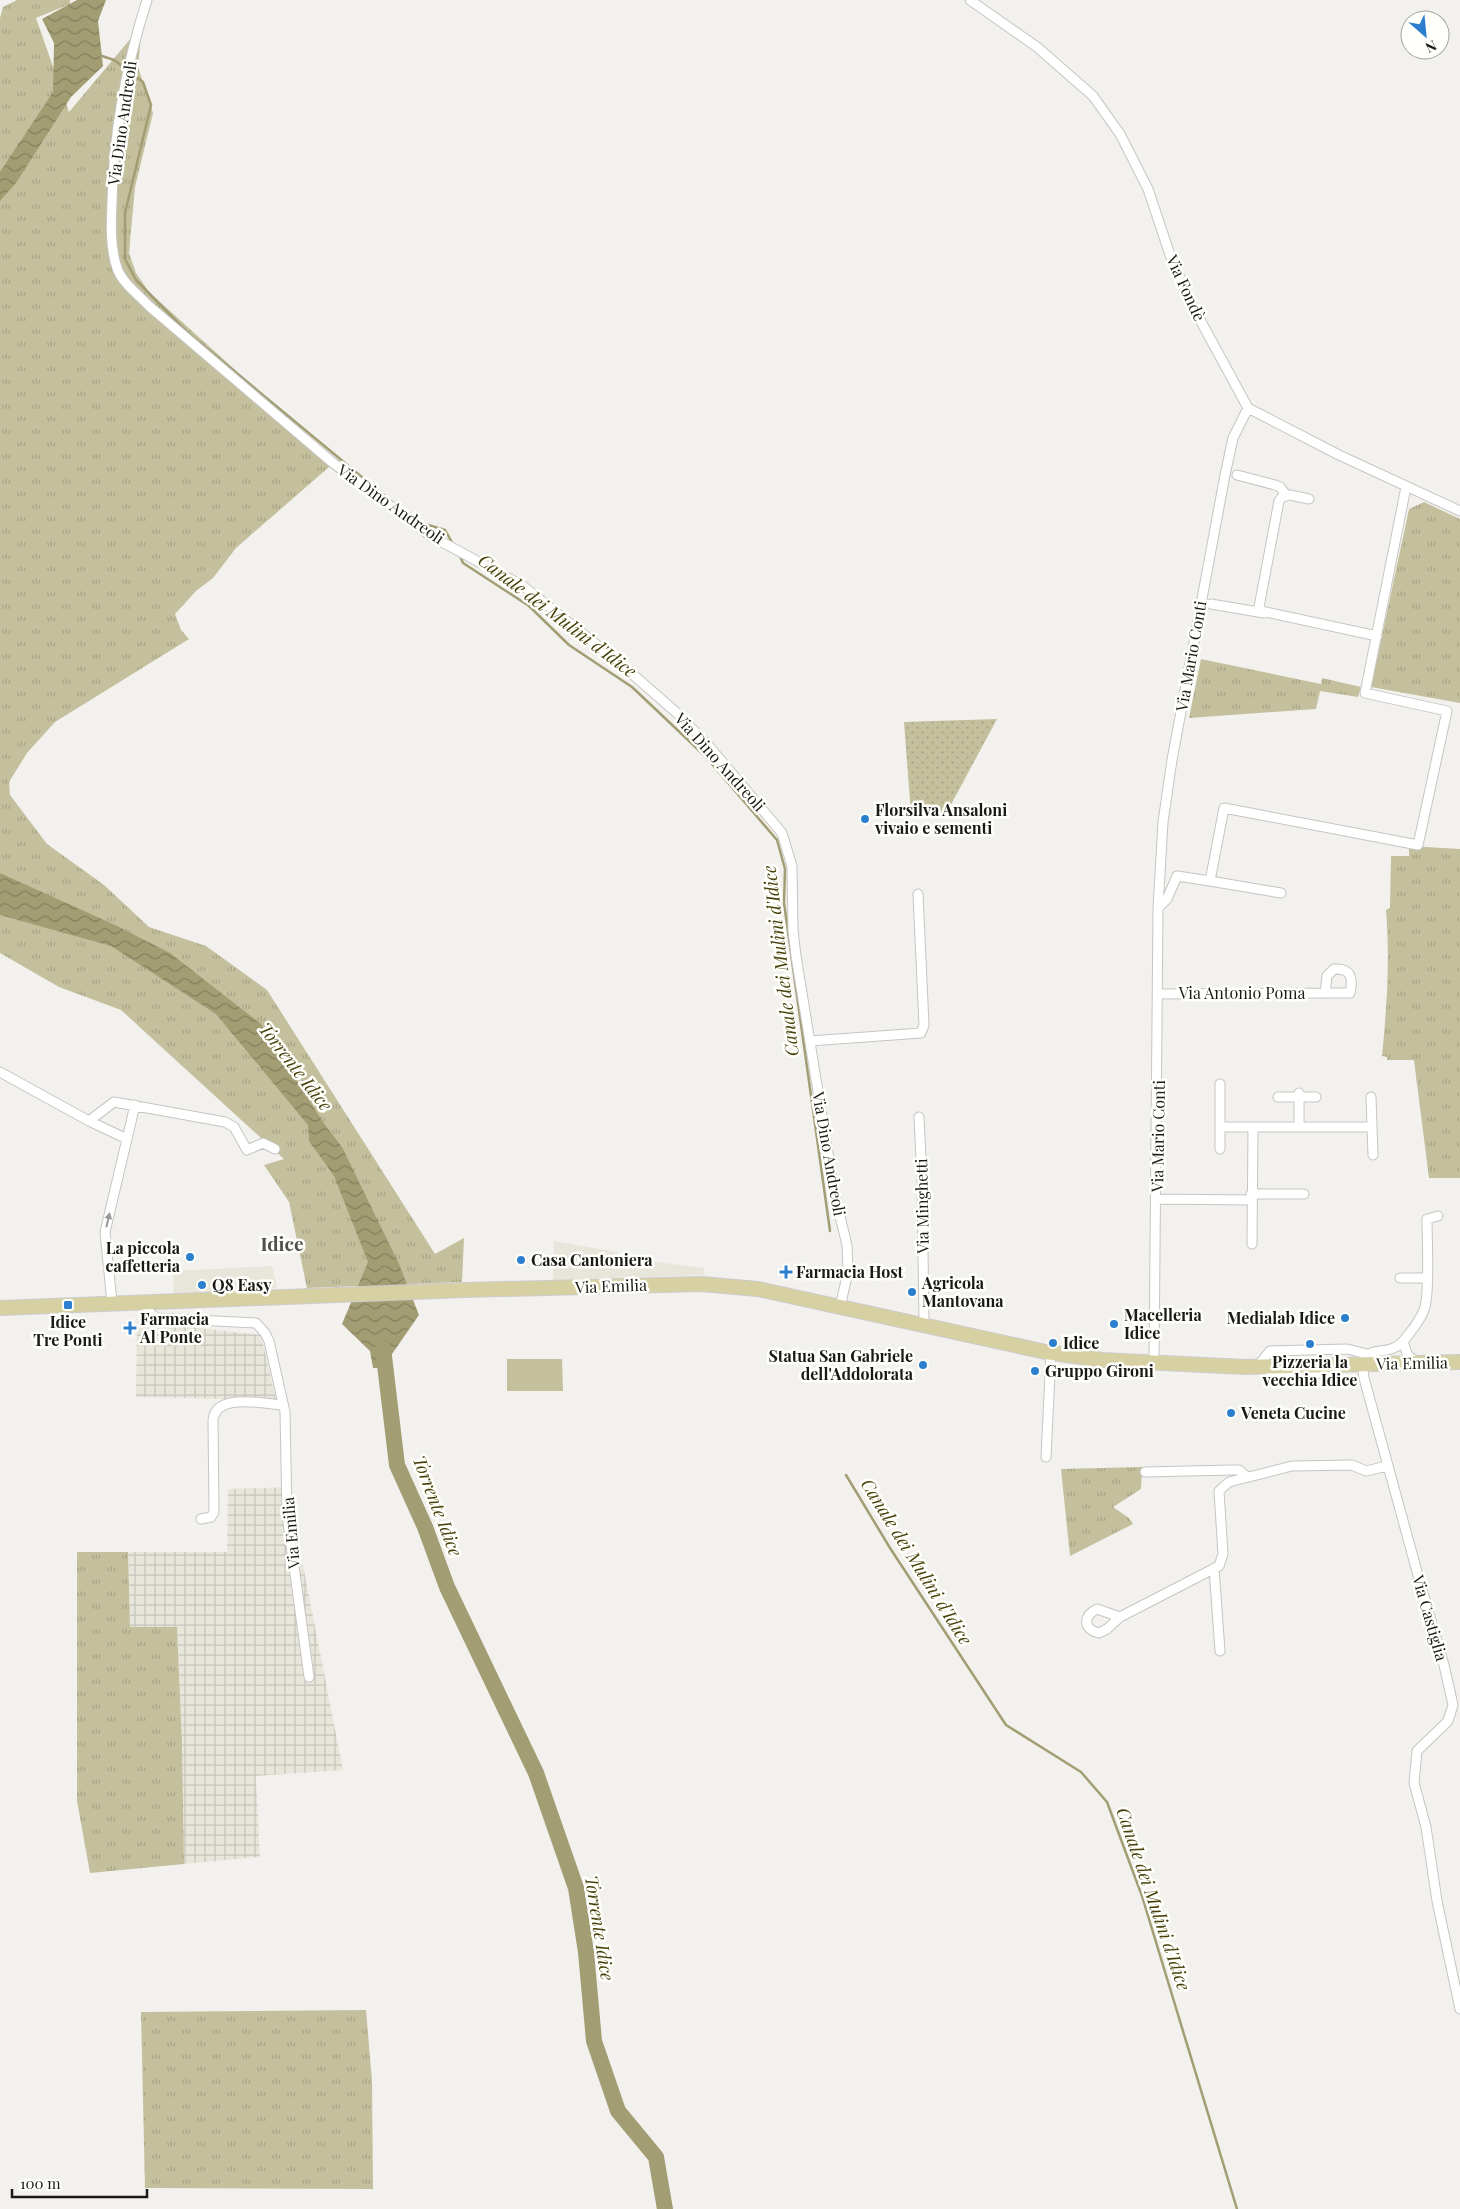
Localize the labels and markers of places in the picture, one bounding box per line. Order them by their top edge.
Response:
place label: Florsilva Ansaloni vivaio e sementi [874,799,1007,838]
marker: Florsilva Ansaloni vivaio e sementi [859,813,871,825]
place label: La piccola caffetteria [106,1237,181,1276]
place label: Casa Cantoniera [531,1249,653,1270]
marker: La piccola caffetteria [184,1251,196,1263]
marker: Casa Cantoniera [515,1254,527,1266]
place label: Farmacia Host [796,1261,904,1282]
marker: Farmacia Host [780,1266,792,1278]
place label: Agricola Mantovana [921,1272,1004,1311]
place label: Q8 Easy [212,1274,272,1295]
marker: Q8 Easy [196,1279,208,1291]
marker: Agricola Mantovana [906,1286,918,1298]
marker: Idice Tre Ponti [62,1299,74,1311]
place label: Macelleria Idice [1124,1304,1202,1343]
place label: Medialab Idice [1227,1307,1335,1328]
place label: Farmacia Al Ponte [139,1308,210,1347]
place label: Idice Tre Ponti [33,1311,103,1350]
marker: Medialab Idice [1339,1312,1351,1324]
marker: Macelleria Idice [1108,1318,1120,1330]
marker: Farmacia Al Ponte [124,1322,136,1334]
place label: Idice [1063,1332,1099,1353]
marker: Idice [1047,1337,1059,1349]
marker: Pizzeria la vecchia Idice [1304,1338,1316,1350]
place label: Statua San Gabriele dell'Addolorata [768,1345,914,1384]
place label: Pizzeria la vecchia Idice [1262,1351,1357,1390]
marker: Statua San Gabriele dell'Addolorata [917,1359,929,1371]
place label: Gruppo Gironi [1045,1360,1154,1381]
marker: Gruppo Gironi [1029,1365,1041,1377]
place label: Veneta Cucine [1240,1402,1346,1423]
marker: Veneta Cucine [1225,1407,1237,1419]

